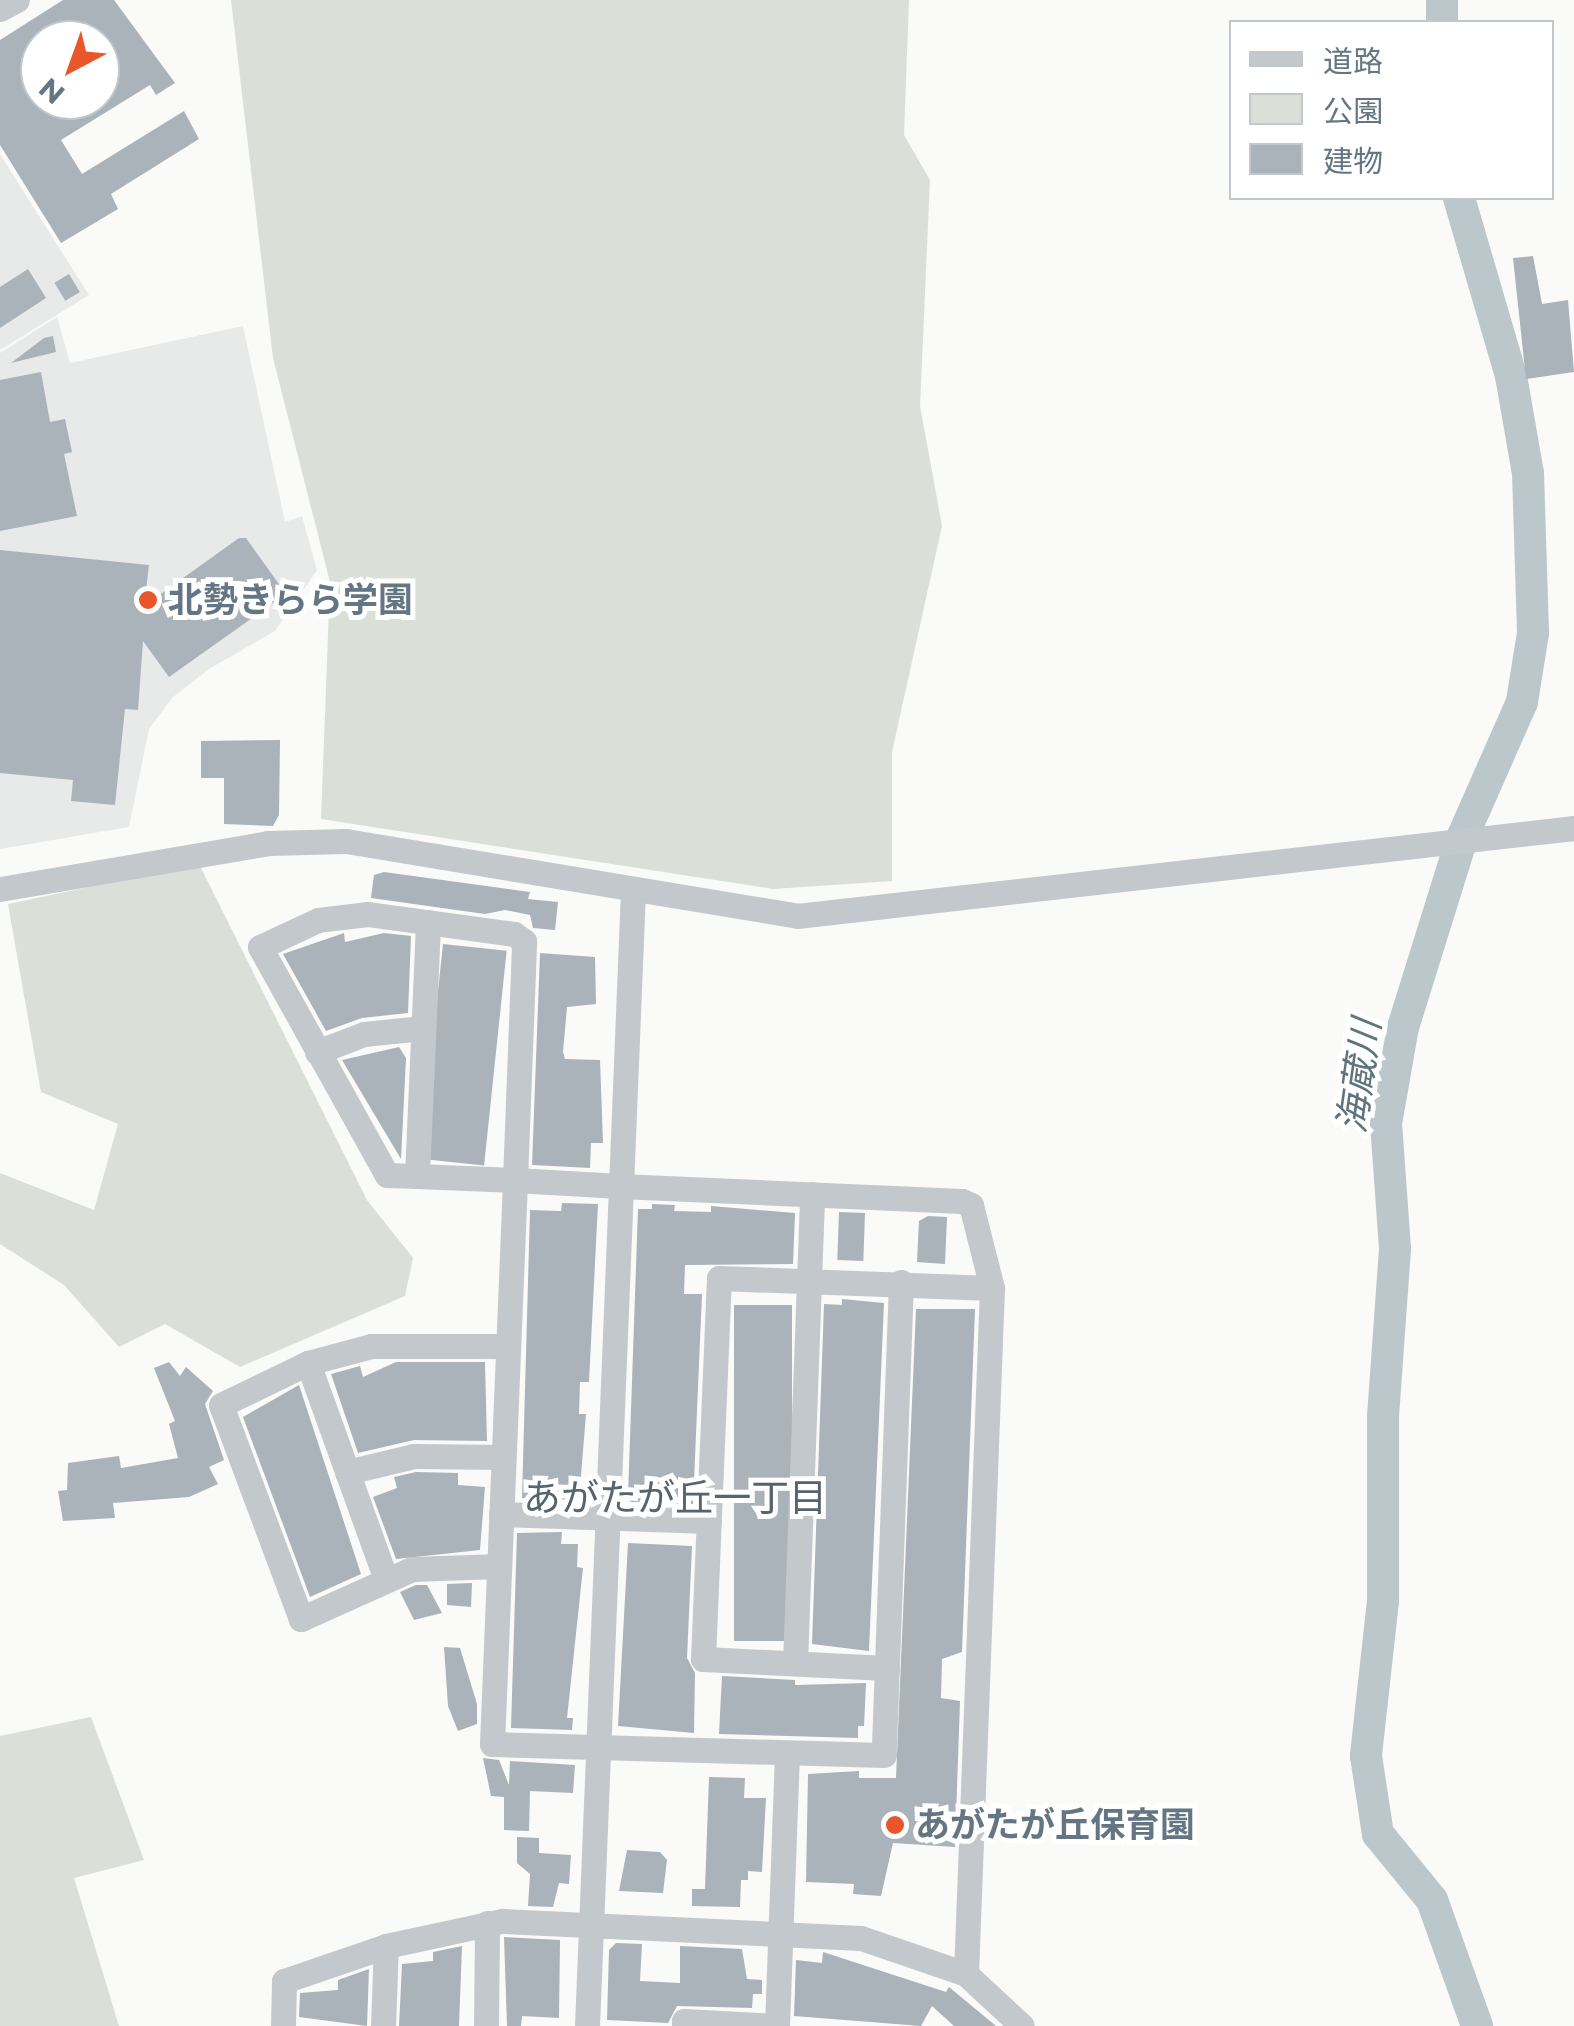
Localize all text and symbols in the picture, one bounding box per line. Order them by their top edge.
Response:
north arrow [20,20,120,120]
legend [1229,20,1554,200]
text: 道路 [1323,43,1383,80]
text: N [32,71,71,111]
text: 公園 [1323,93,1383,130]
text: 建物 [1323,143,1383,180]
place label: 北勢きらら学園 [168,579,413,621]
marker: 北勢きらら学園 [137,589,159,611]
water label: 海蔵川 [1328,1016,1390,1136]
district label: あがたが丘一丁目 [523,1475,827,1521]
place label: あがたが丘保育園 [915,1804,1195,1846]
marker: あがたが丘保育園 [884,1814,906,1836]

